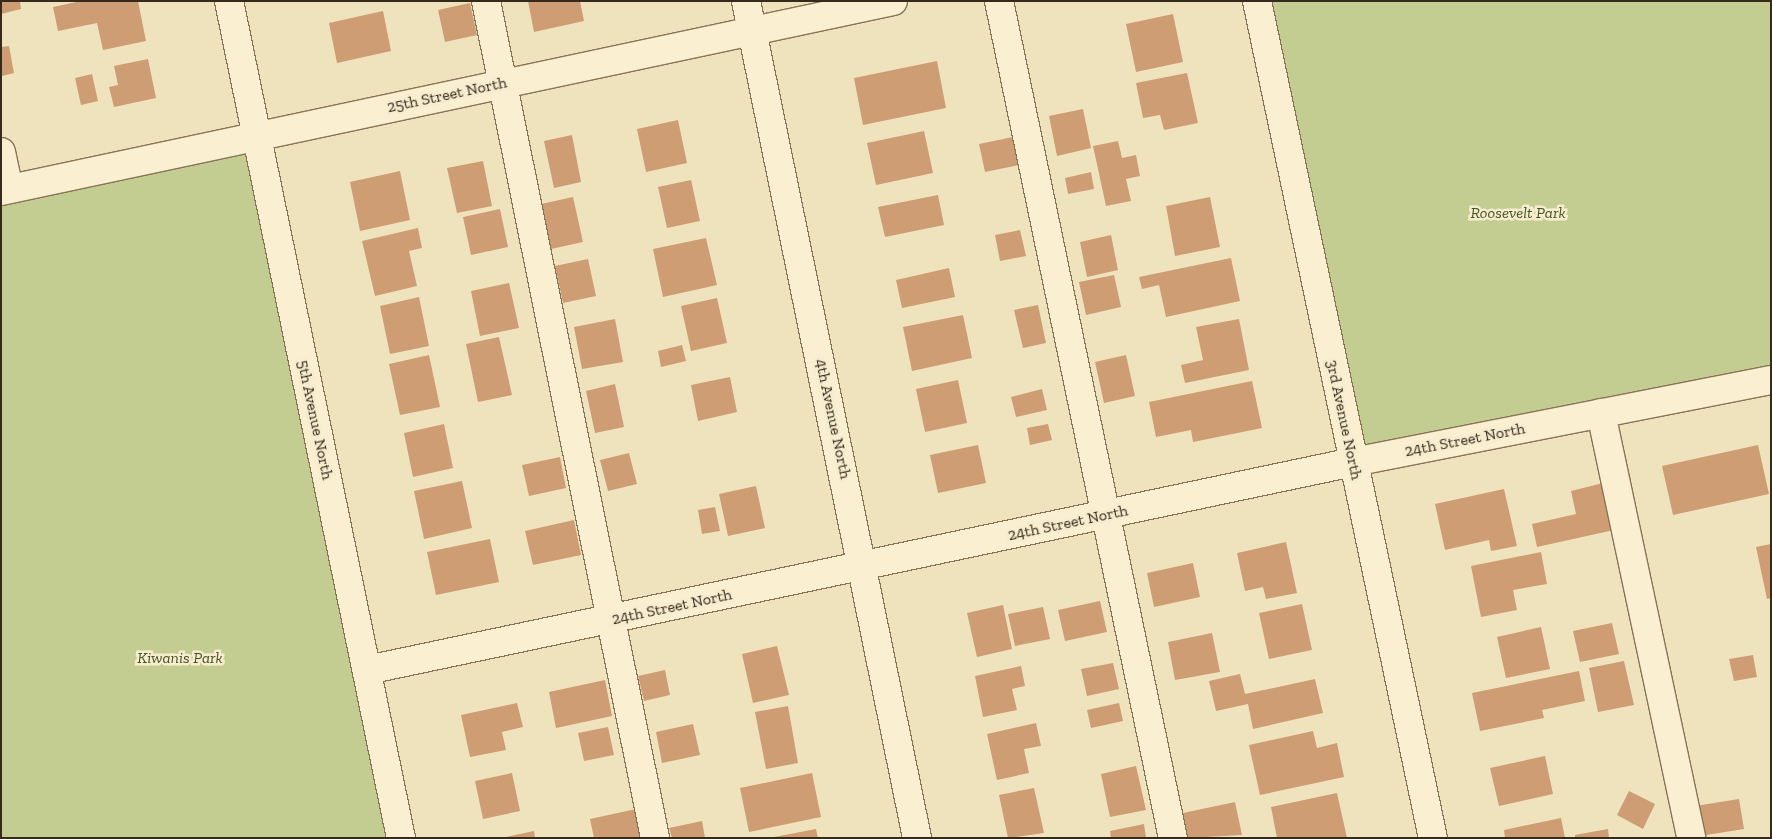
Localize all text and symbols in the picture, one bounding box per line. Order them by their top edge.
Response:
street label: 25th Street North [385,73,509,117]
park label: Roosevelt Park [1470,203,1566,223]
street label: 4th Avenue North [811,357,855,481]
street label: 5th Avenue North [293,358,337,482]
street label: 3rd Avenue North [1322,358,1366,482]
street label: 24th Street North [1403,419,1527,461]
street label: 24th Street North [1006,501,1130,545]
street label: 24th Street North [610,585,734,629]
park label: Kiwanis Park [137,648,223,668]

